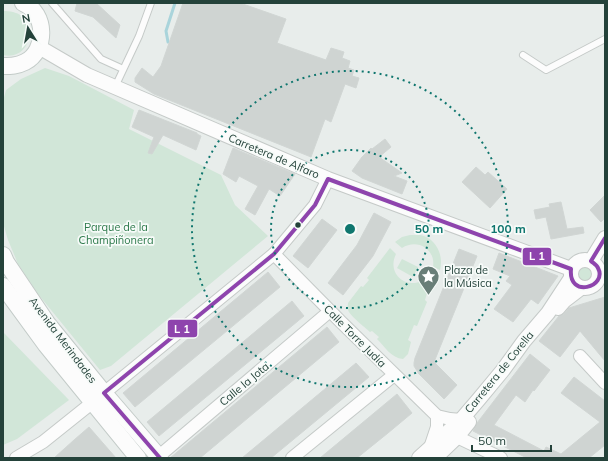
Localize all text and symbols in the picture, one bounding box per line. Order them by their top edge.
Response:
north arrow [8,8,48,48]
text: N [21,11,32,26]
street label: Carretera de Alfaro [226,130,322,182]
park label: Parque de la Champiñonera [78,220,154,247]
unlabelled marker [293,220,303,230]
text: 50 m [415,221,443,236]
text: 100 m [490,221,526,236]
centre of rings [343,222,357,236]
line badge: L 1 [522,247,552,266]
text: L 1 [529,249,545,263]
place icon: Plaza de la Música [416,263,442,296]
place label: Plaza de la Música [444,263,492,290]
street label: Avenida Merindades [26,294,100,386]
street label: Calle Torre Judía [321,302,389,370]
line badge: L 1 [167,319,198,338]
text: L 1 [174,322,190,336]
street label: Carretera de Corella [462,328,536,416]
street label: Calle la Jota [216,359,272,409]
scale bar [472,427,551,453]
text: 50 m [478,433,506,448]

